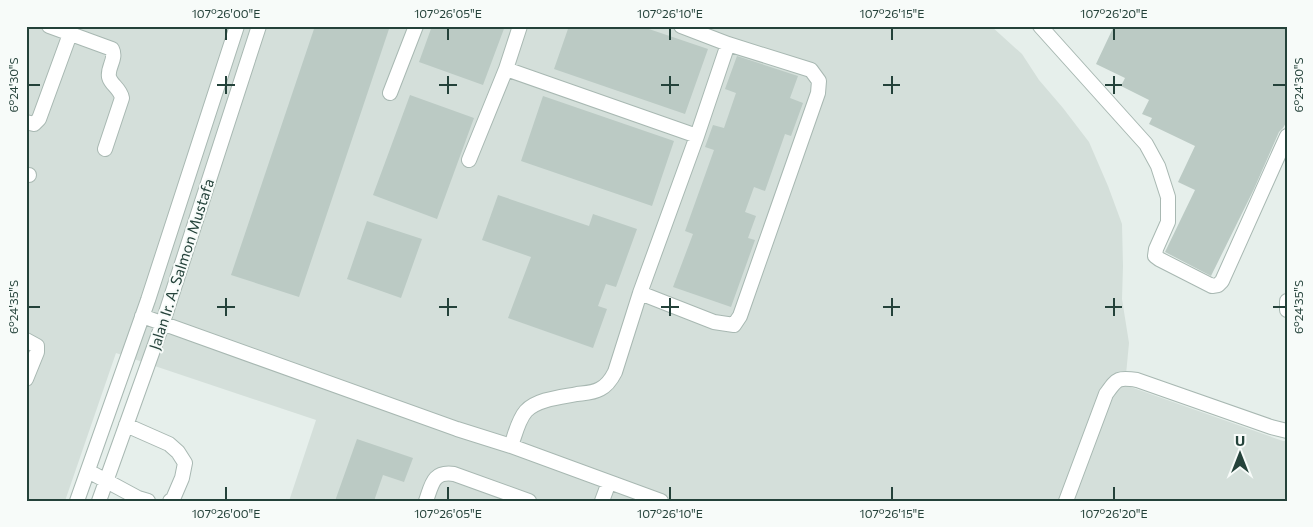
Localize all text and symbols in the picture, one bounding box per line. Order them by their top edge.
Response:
text: 107°26'00"E [192,6,260,20]
text: 107°26'05"E [414,6,482,20]
text: 107°26'10"E [637,6,703,20]
text: 107°26'15"E [860,6,924,20]
text: 107°26'20"E [1080,6,1148,20]
text: 6°24'30"S [6,57,20,113]
text: 6°24'30"S [1291,57,1305,113]
street label: Jalan Ir. A. Salmon Mustafa [145,176,217,352]
text: 6°24'35"S [6,280,20,334]
text: 6°24'35"S [1291,280,1305,334]
north arrow [1216,430,1266,480]
text: U [1235,432,1245,449]
text: 107°26'00"E [192,506,260,520]
text: 107°26'05"E [414,506,482,520]
text: 107°26'10"E [637,506,703,520]
text: 107°26'15"E [860,506,924,520]
text: 107°26'20"E [1080,506,1148,520]

